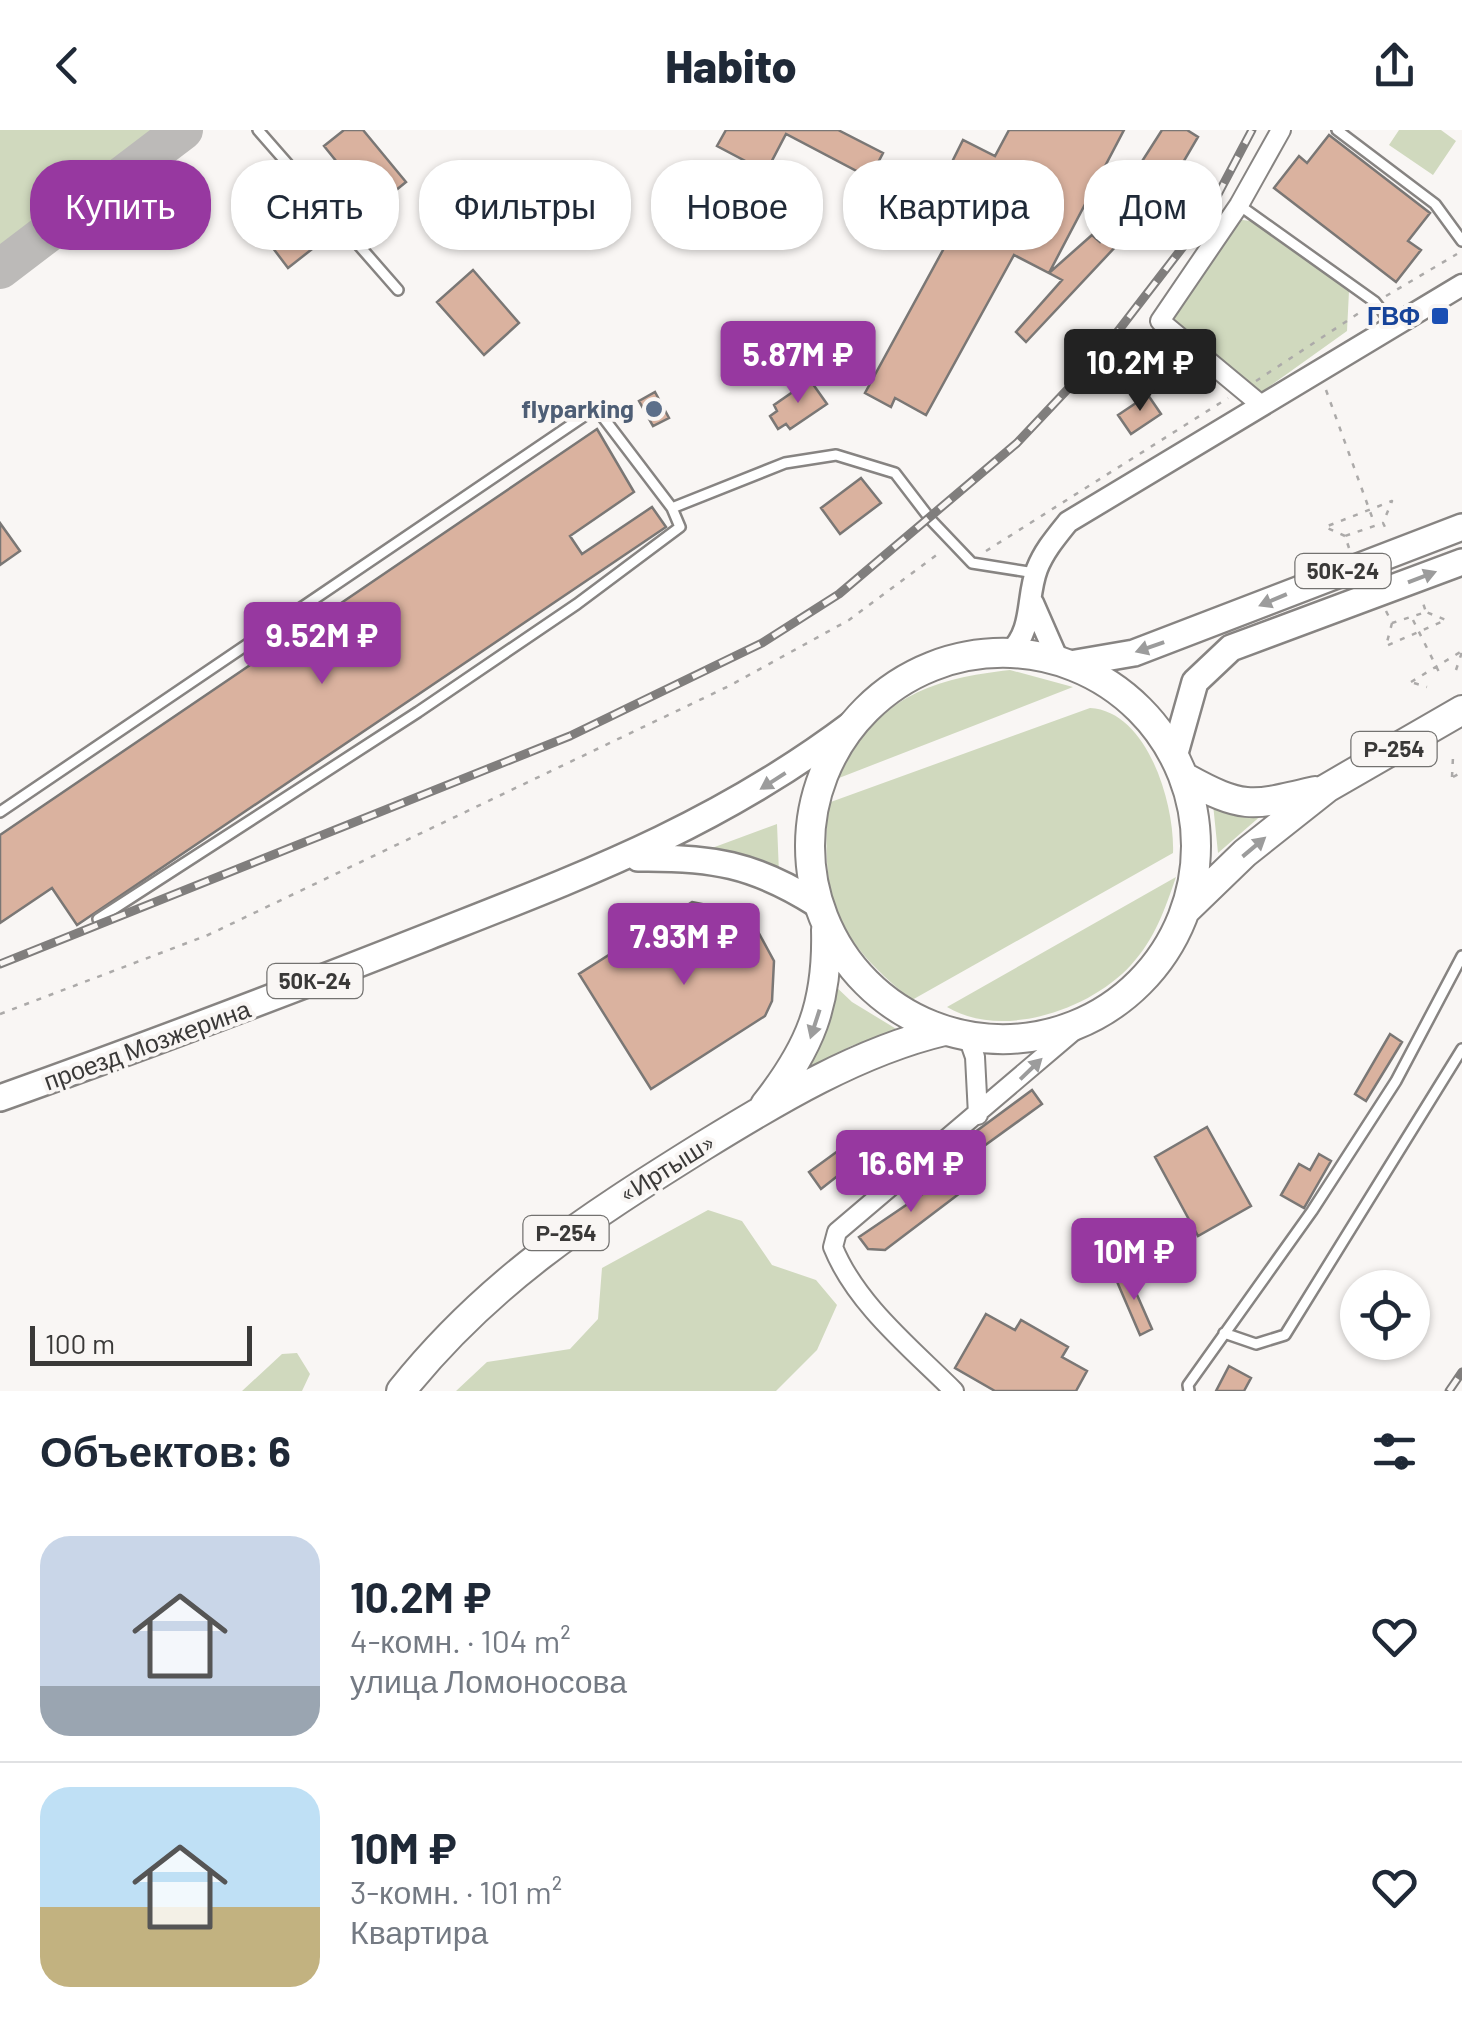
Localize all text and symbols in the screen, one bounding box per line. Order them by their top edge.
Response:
icon: back [40,38,95,93]
text: Habito [665,38,797,92]
icon: share [1367,38,1422,93]
chip: Купить [30,160,211,250]
chip: Снять [231,160,399,250]
chip: Фильтры [419,160,631,250]
chip: Новое [651,160,823,250]
chip: Квартира [843,160,1064,250]
chip: Дом [1084,160,1222,250]
place label: ГВФ [1367,300,1420,330]
marker: ГВФ [1429,305,1451,327]
pin: 5.87M ₽ [706,321,890,406]
pin: 10.2M ₽ [1048,329,1232,414]
text: 5.87M ₽ [743,334,853,372]
text: 10.2M ₽ [1086,342,1194,380]
place label: flyparking [521,393,634,423]
marker: flyparking [643,398,665,420]
road number: 50К-24 [1296,554,1390,588]
one-way arrow [1407,569,1437,585]
one-way arrow [1258,593,1288,609]
pin: 9.52M ₽ [230,602,414,687]
text: 9.52M ₽ [266,615,378,653]
one-way arrow [1134,641,1164,656]
road number: Р-254 [1352,732,1436,766]
one-way arrow [760,771,787,789]
one-way arrow [1241,836,1266,858]
pin: 7.93M ₽ [592,903,776,988]
text: 7.93M ₽ [630,916,738,954]
road number: 50К-24 [268,964,362,998]
street label: проезд Мозжерина [39,993,254,1095]
one-way arrow [807,1009,822,1039]
one-way arrow [1019,1058,1043,1081]
street label: «Иртыш» [613,1126,720,1208]
pin: 16.6M ₽ [819,1130,1003,1215]
text: 16.6M ₽ [858,1143,964,1181]
road number: Р-254 [524,1216,608,1250]
pin: 10M ₽ [1064,1218,1204,1303]
text: 10M ₽ [1093,1231,1175,1269]
map controls [1340,1270,1430,1360]
button: locate [1340,1270,1430,1360]
scale bar [30,1321,252,1366]
text: 100 m [45,1326,115,1360]
icon: filters [1367,1424,1422,1479]
text: Объектов: 6 [40,1425,291,1475]
text: 10.2M ₽ [350,1571,492,1621]
icon: home [120,1576,240,1696]
icon: heart [1367,1609,1422,1664]
text: 4-комн. · 104 m² [350,1621,571,1659]
text: улица Ломоносова [350,1661,627,1699]
text: 10M ₽ [350,1822,457,1872]
icon: home [120,1827,240,1947]
icon: heart [1367,1860,1422,1915]
text: 3-комн. · 101 m² [350,1872,562,1910]
text: Квартира [350,1912,488,1950]

